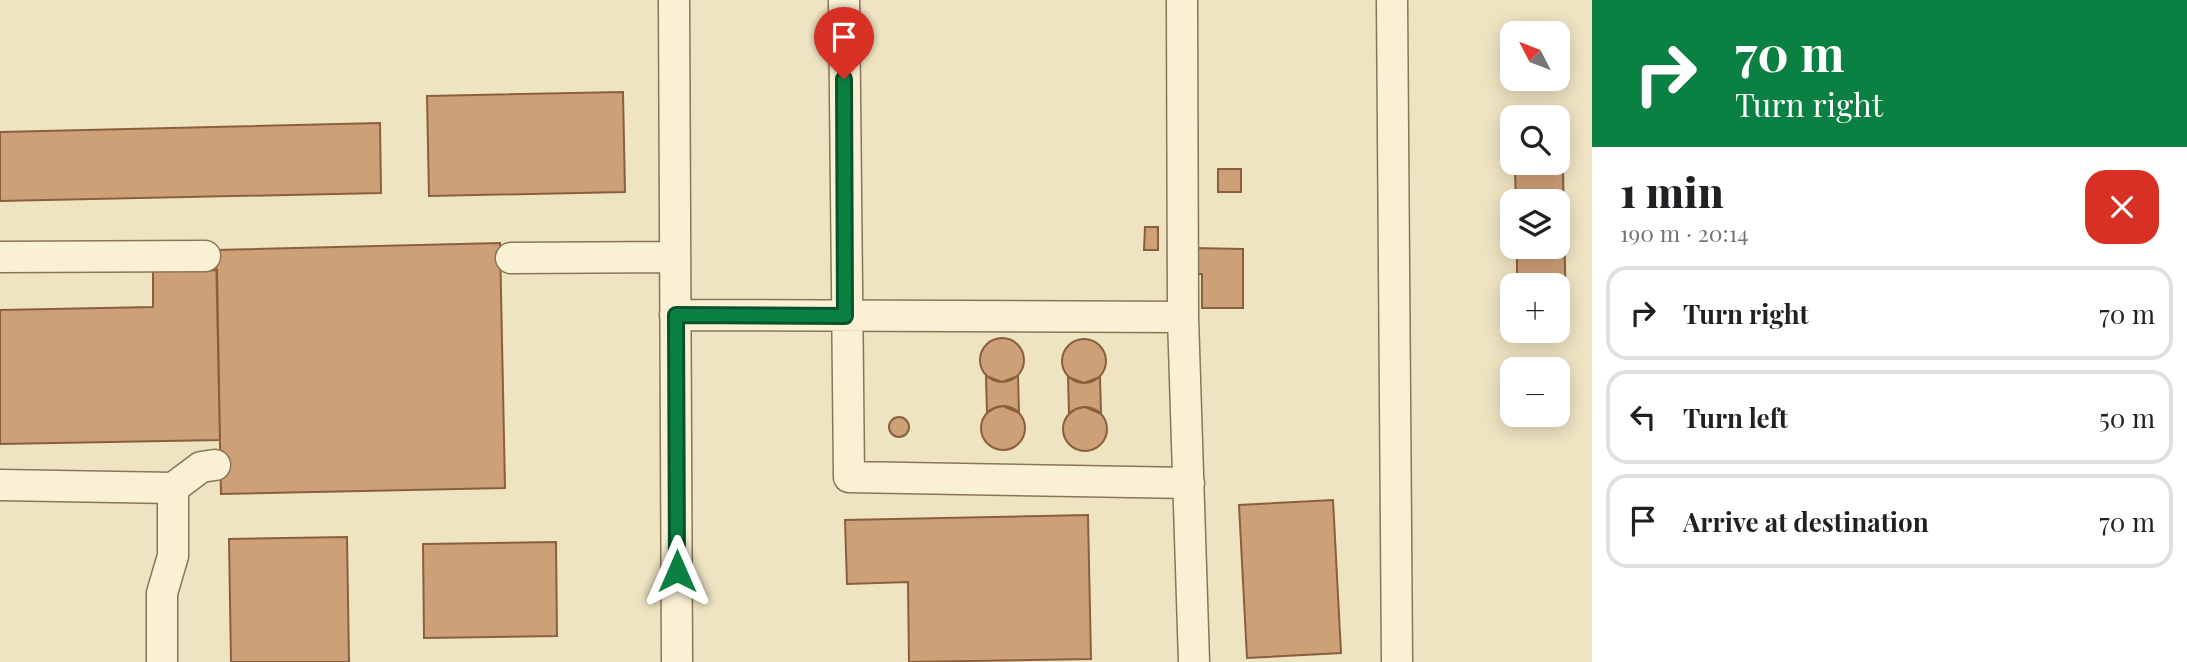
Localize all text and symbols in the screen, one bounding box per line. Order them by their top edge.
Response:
pin [814,7,874,79]
icon: arrive [825,18,863,56]
text: 70 m [1735,19,1845,84]
north arrow [1500,21,1570,91]
map controls [1500,21,1570,427]
icon: right [1620,28,1711,119]
text: Turn right [1735,82,1883,125]
button: search [1500,105,1570,175]
text: 1 min [1620,163,1724,219]
button: close [2085,170,2159,244]
button: layers [1500,189,1570,259]
text: 190 m · 20:14 [1620,217,1749,248]
button: + [1500,273,1570,343]
icon: right [1624,294,1662,332]
text: Turn right [1683,296,1809,331]
text: 70 m [2099,296,2155,331]
button: − [1500,357,1570,427]
icon: left [1624,398,1662,436]
text: Turn left [1683,400,1788,435]
text: 50 m [2099,400,2155,435]
icon: arrive [1624,502,1662,540]
text: Arrive at destination [1683,504,1929,539]
text: 70 m [2099,504,2155,539]
position arrow [640,534,714,608]

